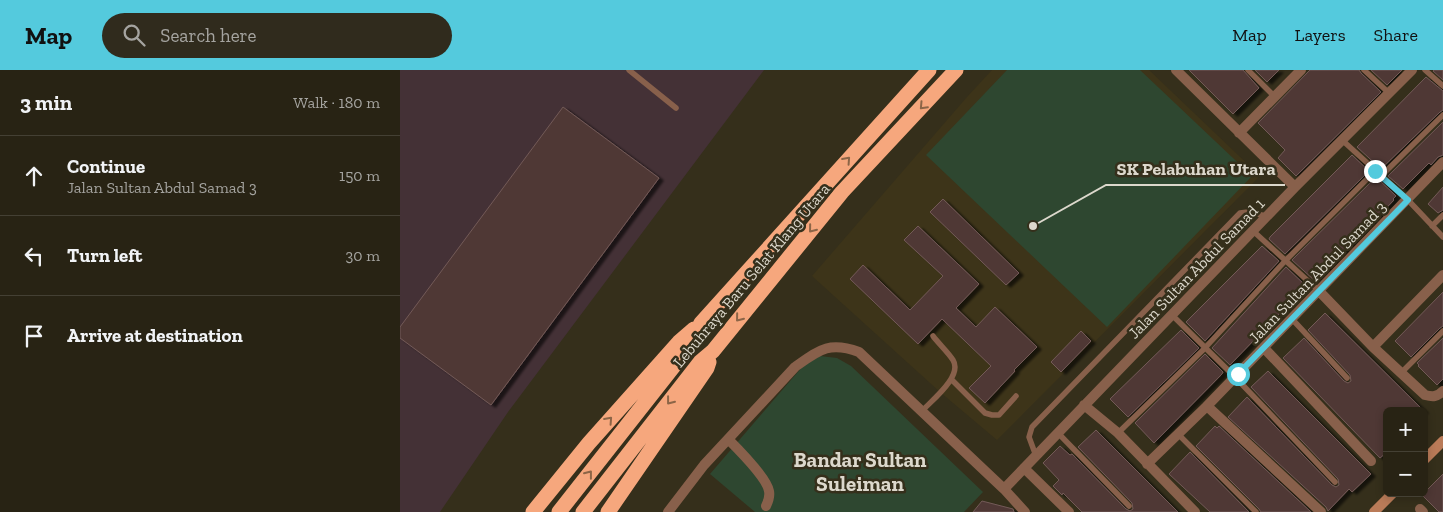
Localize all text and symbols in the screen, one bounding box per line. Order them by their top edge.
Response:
search box [102,13,452,58]
text: Map [25,21,72,50]
icon: search [120,21,148,49]
text: Search here [160,24,257,47]
text: Map [1232,24,1267,46]
text: Layers [1295,24,1346,46]
text: Share [1374,24,1418,46]
text: 3 min [20,90,72,115]
text: Walk · 180 m [293,93,380,112]
one-way arrow [920,100,929,109]
callout: SK Pelabuhan Utara [1106,152,1285,185]
text: Continue [67,155,145,178]
one-way arrow [842,156,851,165]
text: SK Pelabuhan Utara [1116,158,1276,180]
route end [1364,160,1387,183]
icon: ahead [20,162,48,190]
text: 150 m [339,166,380,185]
text: Jalan Sultan Abdul Samad 3 [67,178,257,197]
street label: Lebuhraya Baru Selat Klang Utara [669,179,834,371]
street label: Jalan Sultan Abdul Samad 1 [1124,194,1269,343]
street label: Jalan Sultan Abdul Samad 3 [1245,197,1390,347]
one-way arrow [808,224,817,233]
icon: left [20,242,48,270]
text: Turn left [67,244,142,267]
text: 30 m [346,246,380,265]
one-way arrow [736,313,745,322]
icon: arrive [20,322,48,350]
text: Arrive at destination [67,324,243,347]
route start [1227,363,1250,386]
one-way arrow [667,395,675,404]
map controls [1383,407,1428,497]
button: + [1383,407,1428,452]
one-way arrow [603,417,612,426]
district label: Bandar Sultan Suleiman [794,447,927,496]
button: − [1383,452,1428,497]
one-way arrow [583,470,592,480]

